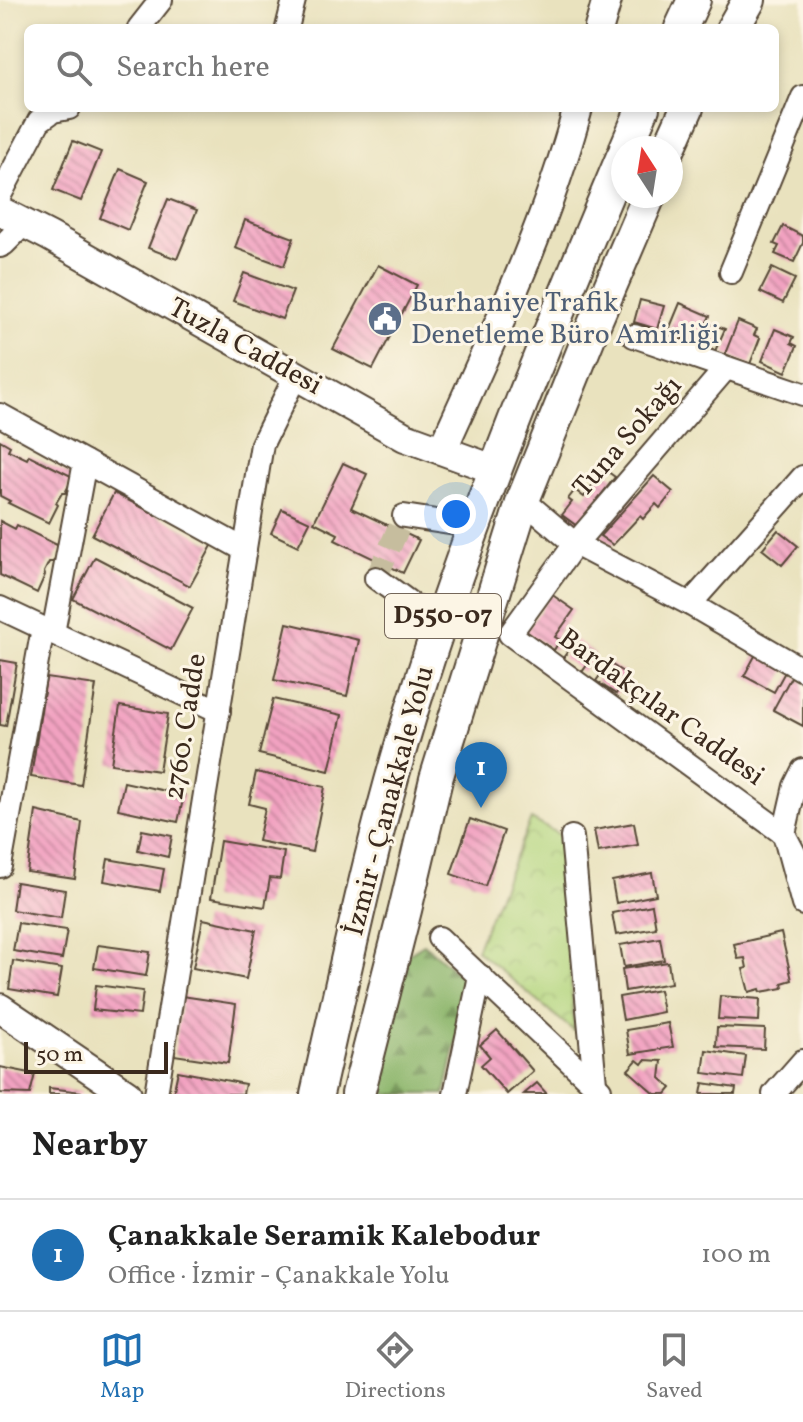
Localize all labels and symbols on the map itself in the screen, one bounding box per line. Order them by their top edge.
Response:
north arrow [611,136,683,208]
place label: Burhaniye Trafik Denetleme Büro Amirliği [411,284,719,355]
street label: Tuzla Caddesi [161,289,329,405]
public building icon: Burhaniye Trafik Denetleme Büro Amirliği [366,300,404,338]
street label: Tuna Sokağı [564,368,692,506]
your location [436,494,476,534]
road number: D550-07 [385,594,501,638]
street label: Bardakçılar Caddesi [550,620,772,796]
street label: 2760. Cadde [155,651,217,803]
street label: İzmir - Çanakkale Yolu [335,662,445,940]
pin: 1 [455,742,507,808]
scale bar [24,1038,168,1074]

